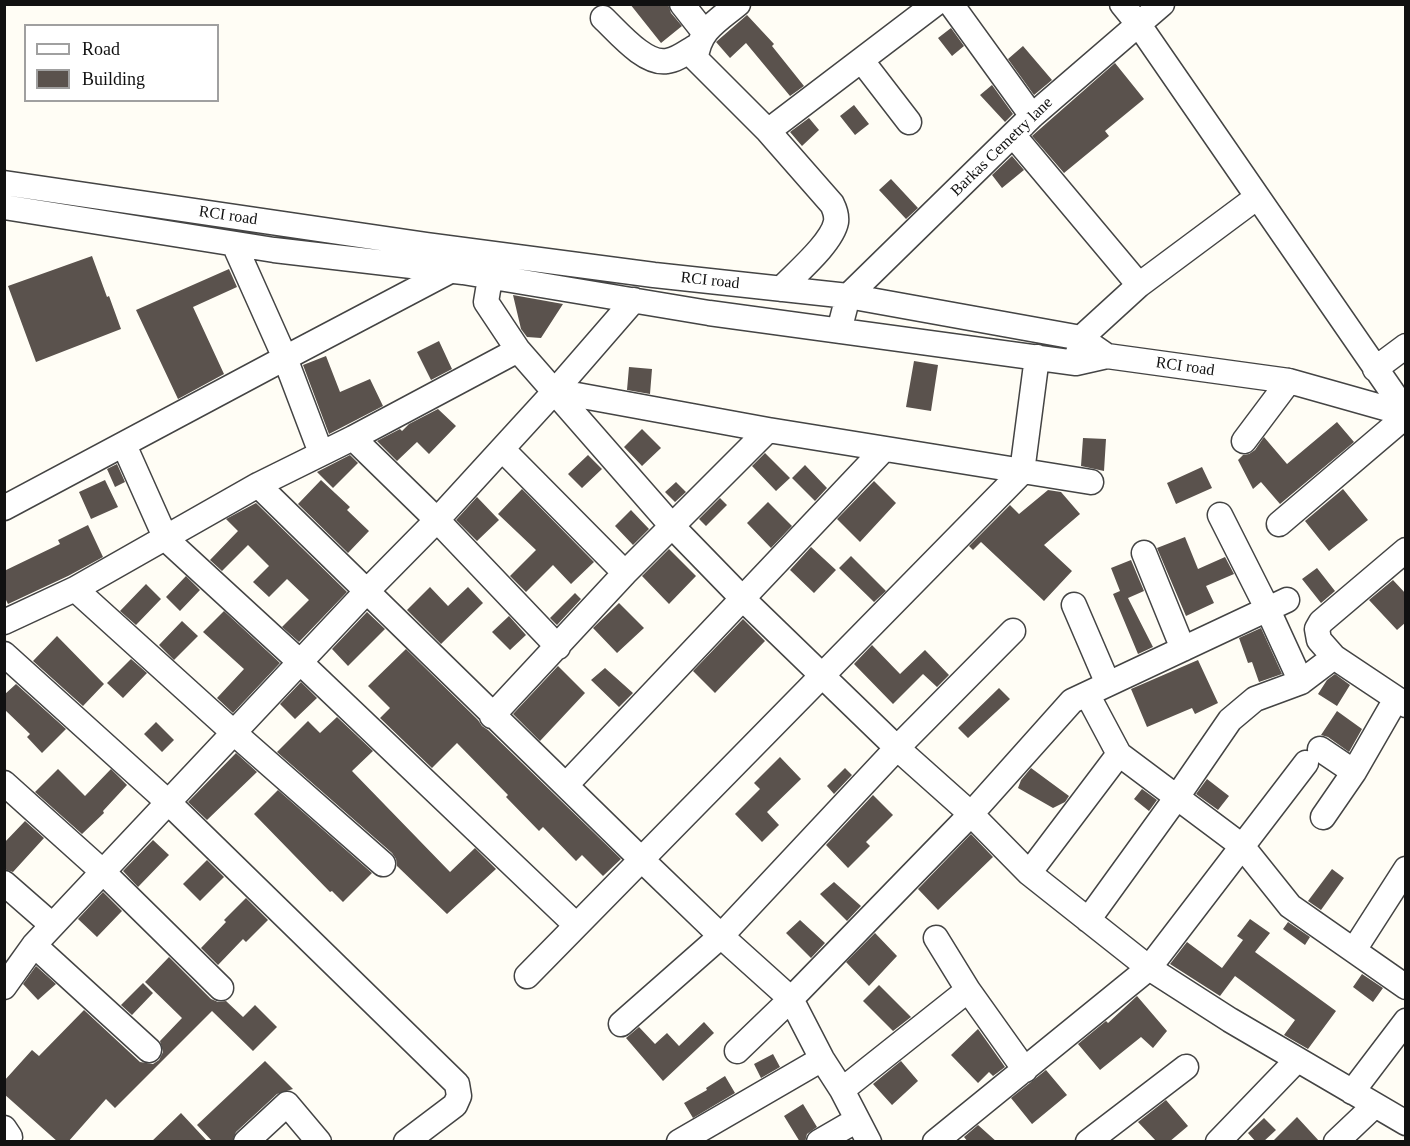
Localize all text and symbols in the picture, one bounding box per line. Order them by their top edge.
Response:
legend [24,24,219,102]
text: Road [82,39,120,59]
text: Building [82,69,145,89]
street label: Barkas Cemetry lane [947,93,1057,201]
street label: RCI road [197,202,259,230]
street label: RCI road [680,268,740,294]
street label: RCI road [1154,353,1216,381]

